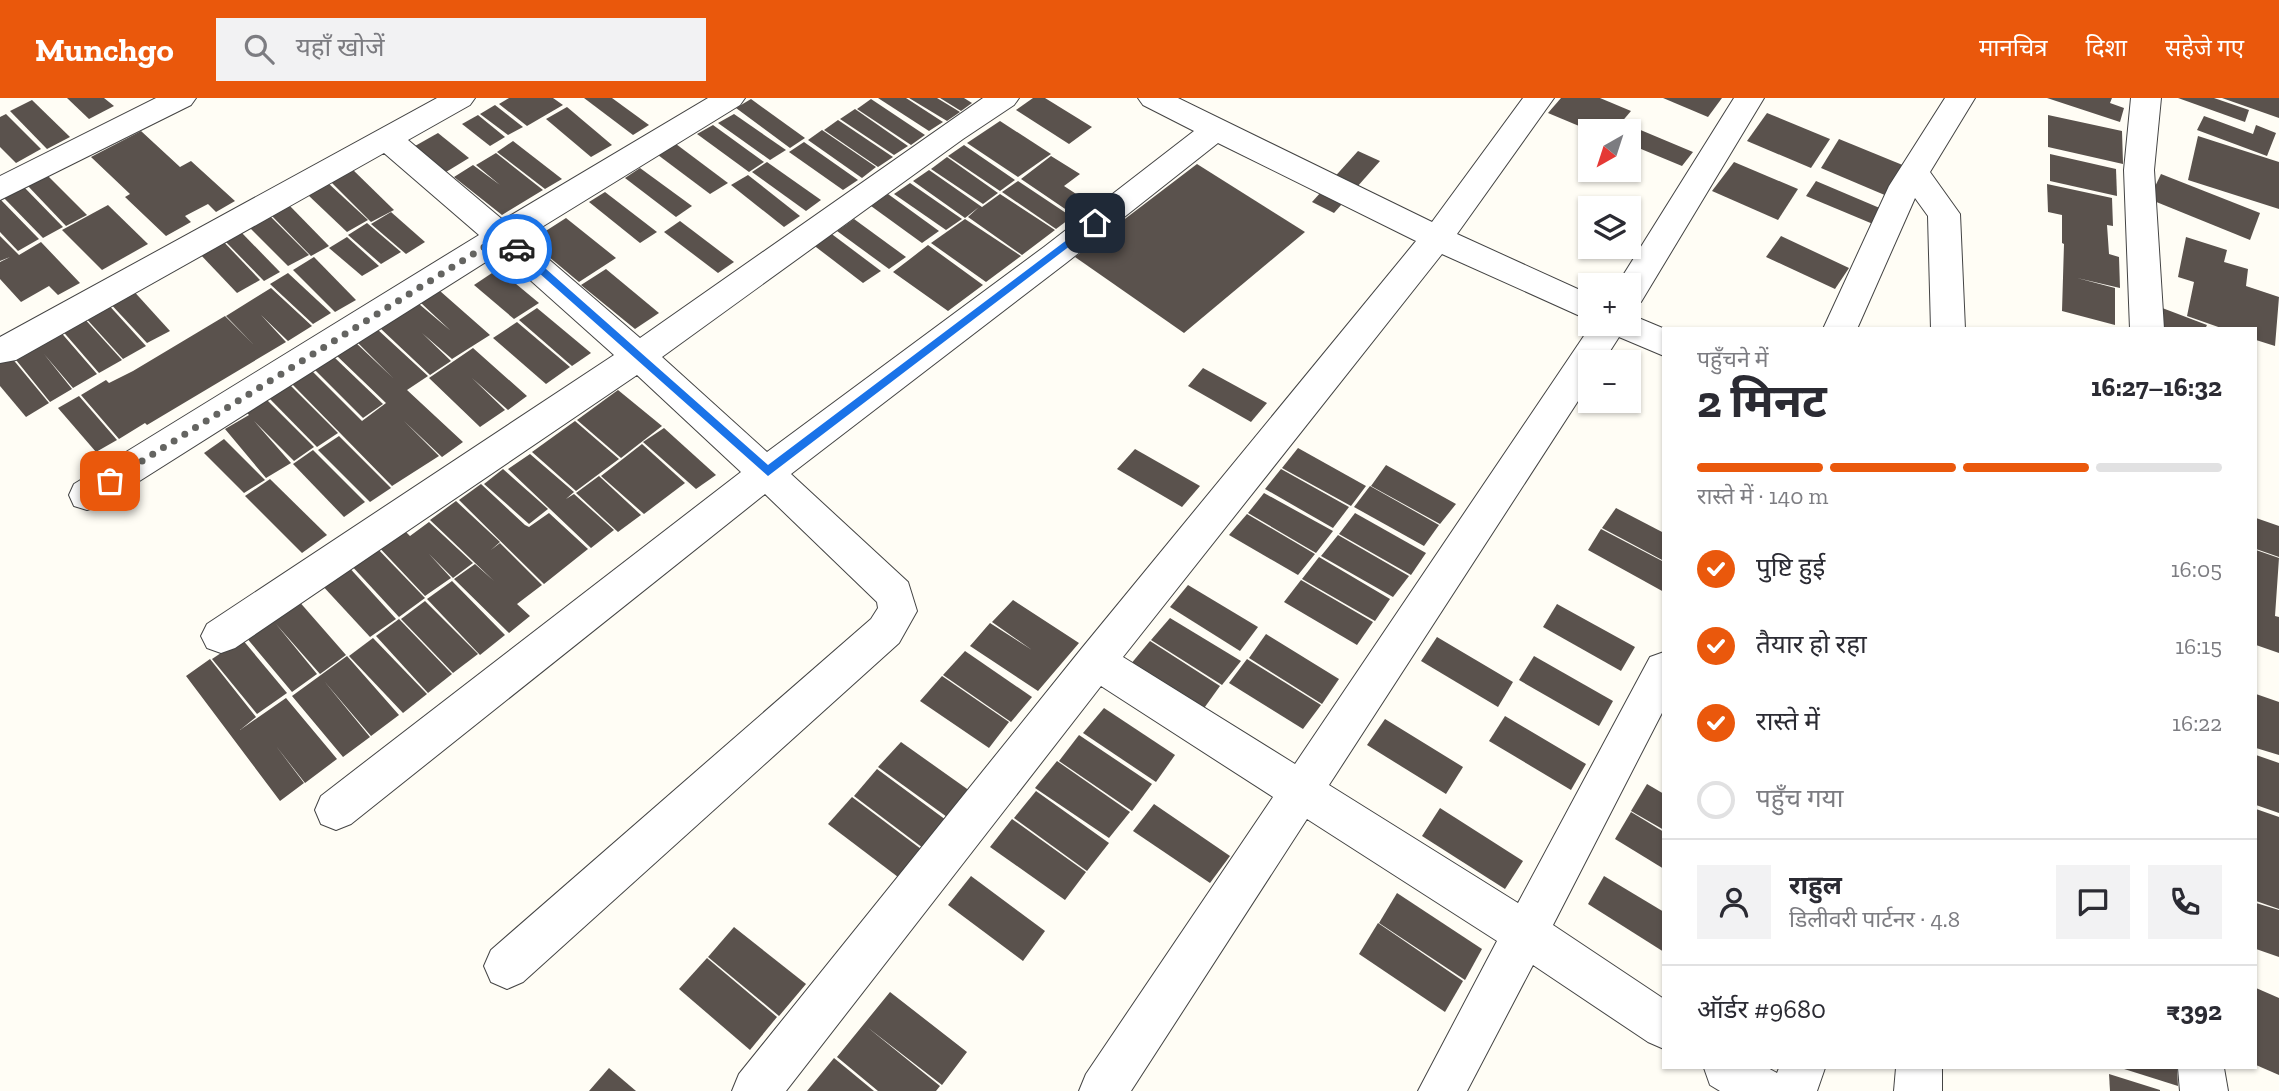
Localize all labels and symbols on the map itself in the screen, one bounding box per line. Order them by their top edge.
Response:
north arrow [1578,119,1642,182]
pin [1065,193,1125,253]
courier [482,214,552,284]
pin [80,451,140,511]

